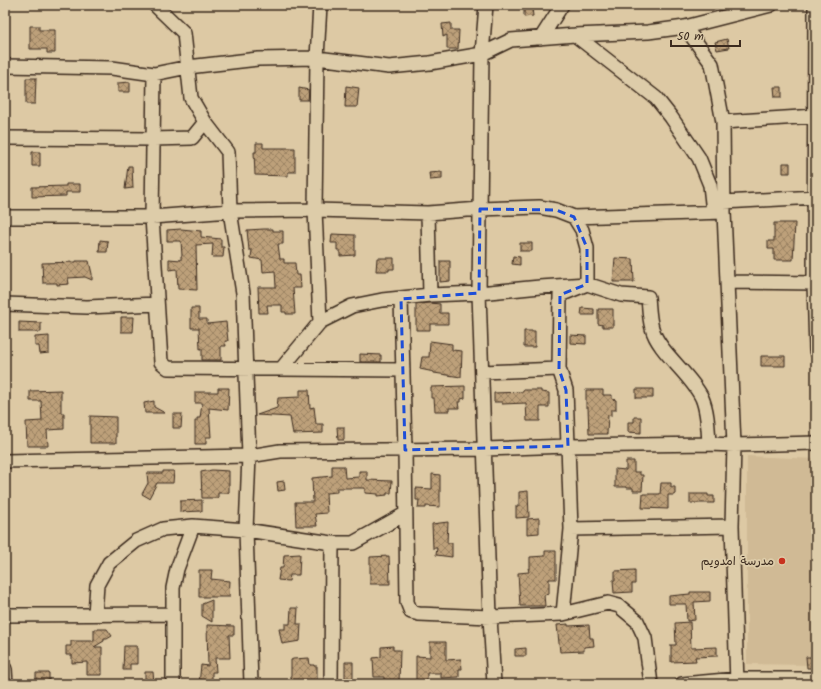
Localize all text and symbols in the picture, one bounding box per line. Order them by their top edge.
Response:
scale bar [671,22,740,48]
text: 50 m [677,27,704,46]
place label: مدرسة امدويم [701,552,774,571]
marker: مدرسة امدويم [777,556,787,566]

